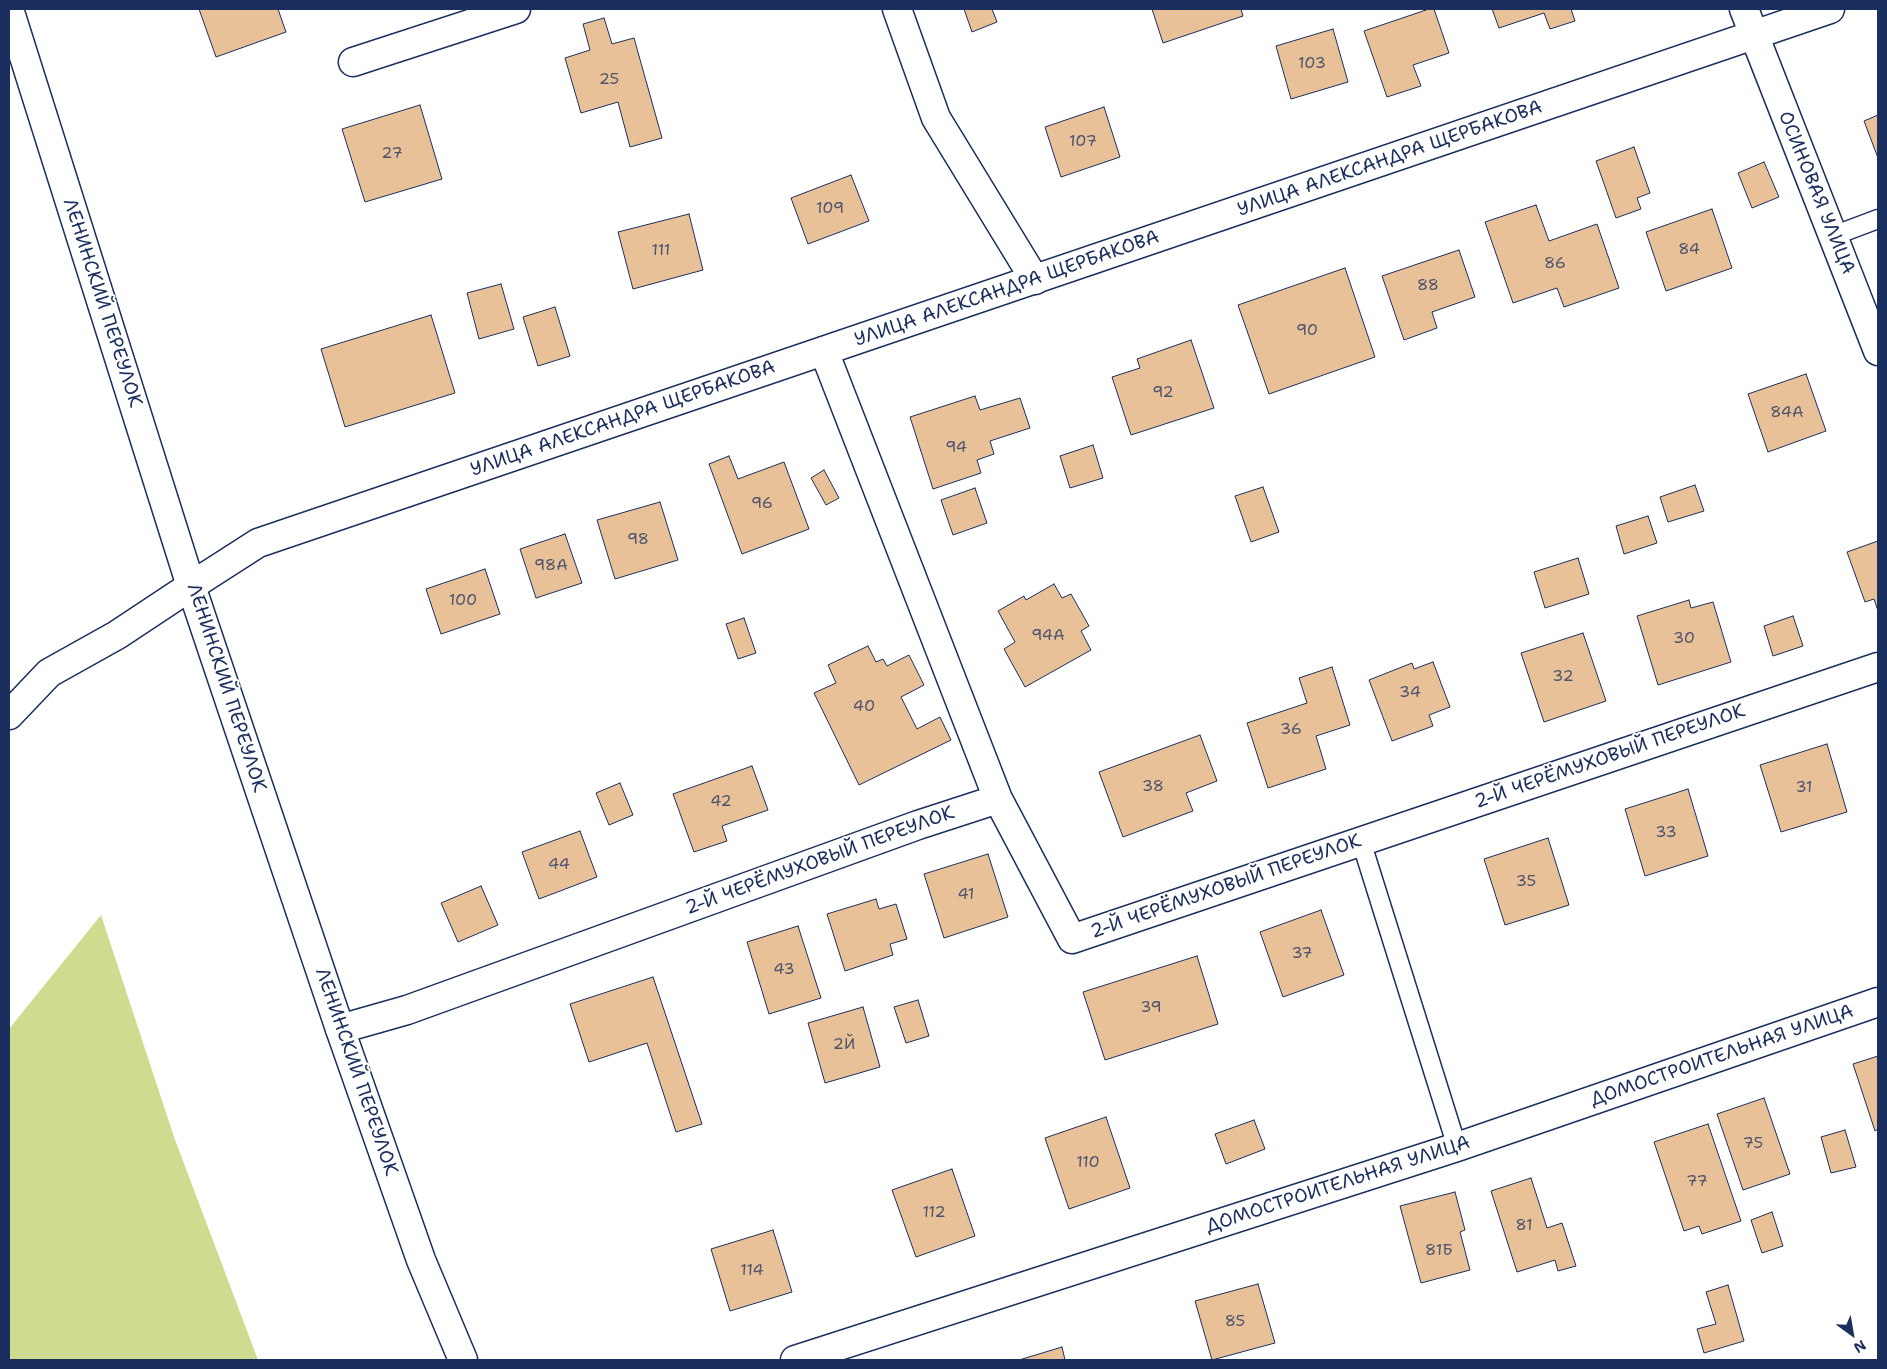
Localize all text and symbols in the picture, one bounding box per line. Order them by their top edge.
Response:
house number: 103 [1298,54,1326,74]
house number: 25 [599,70,619,90]
street label: УЛИЦА АЛЕКСАНДРА ЩЕРБАКОВА [1235,96,1545,222]
street label: ОСИНОВАЯ УЛИЦА [1773,108,1859,278]
house number: 107 [1069,132,1097,152]
house number: 27 [381,144,403,164]
street label: ЛЕНИНСКИЙ ПЕРЕУЛОК [57,196,147,410]
house number: 109 [816,199,844,219]
street label: УЛИЦА АЛЕКСАНДРА ЩЕРБАКОВА [852,226,1162,352]
house number: 84 [1678,240,1700,260]
house number: 111 [652,241,670,261]
house number: 86 [1544,254,1566,274]
house number: 88 [1417,276,1439,296]
house number: 90 [1296,321,1318,341]
street label: УЛИЦА АЛЕКСАНДРА ЩЕРБАКОВА [468,356,778,482]
house number: 92 [1152,383,1174,403]
house number: 84А [1770,403,1804,423]
house number: 94 [945,438,967,458]
house number: 96 [751,494,773,514]
house number: 98 [627,530,649,550]
house number: 98А [534,556,568,576]
street label: ЛЕНИНСКИЙ ПЕРЕУЛОК [181,581,271,795]
house number: 100 [449,591,477,611]
house number: 94А [1031,626,1065,646]
house number: 30 [1673,629,1695,649]
house number: 32 [1552,667,1574,687]
house number: 34 [1399,683,1421,703]
house number: 40 [853,697,875,717]
street label: 2-Й ЧЕРЁМУХОВЫЙ ПЕРЕУЛОК [1472,700,1748,814]
house number: 36 [1280,720,1302,740]
house number: 38 [1142,777,1164,797]
house number: 31 [1795,778,1813,798]
house number: 42 [710,792,732,812]
street label: 2-Й ЧЕРЁМУХОВЫЙ ПЕРЕУЛОК [682,802,958,920]
house number: 33 [1655,823,1677,843]
street label: 2-Й ЧЕРЁМУХОВЫЙ ПЕРЕУЛОК [1088,830,1364,944]
house number: 44 [548,855,570,875]
house number: 35 [1516,872,1536,892]
house number: 41 [957,885,975,905]
house number: 37 [1291,944,1313,964]
house number: 43 [773,960,795,980]
street label: ЛЕНИНСКИЙ ПЕРЕУЛОК [310,965,402,1179]
house number: 39 [1140,998,1162,1018]
street label: ДОМОСТРОИТЕЛЬНАЯ УЛИЦА [1587,1000,1857,1112]
house number: 2Й [833,1035,855,1055]
street label: ДОМОСТРОИТЕЛЬНАЯ УЛИЦА [1203,1131,1473,1239]
house number: 75 [1743,1134,1763,1154]
house number: 110 [1076,1153,1100,1173]
house number: 77 [1686,1172,1708,1192]
house number: 112 [922,1203,946,1223]
house number: 81 [1515,1216,1533,1236]
house number: 81Б [1425,1241,1453,1261]
house number: 114 [740,1261,764,1281]
north arrow [1827,1309,1877,1359]
house number: 85 [1225,1312,1245,1332]
text: N [1850,1336,1869,1357]

